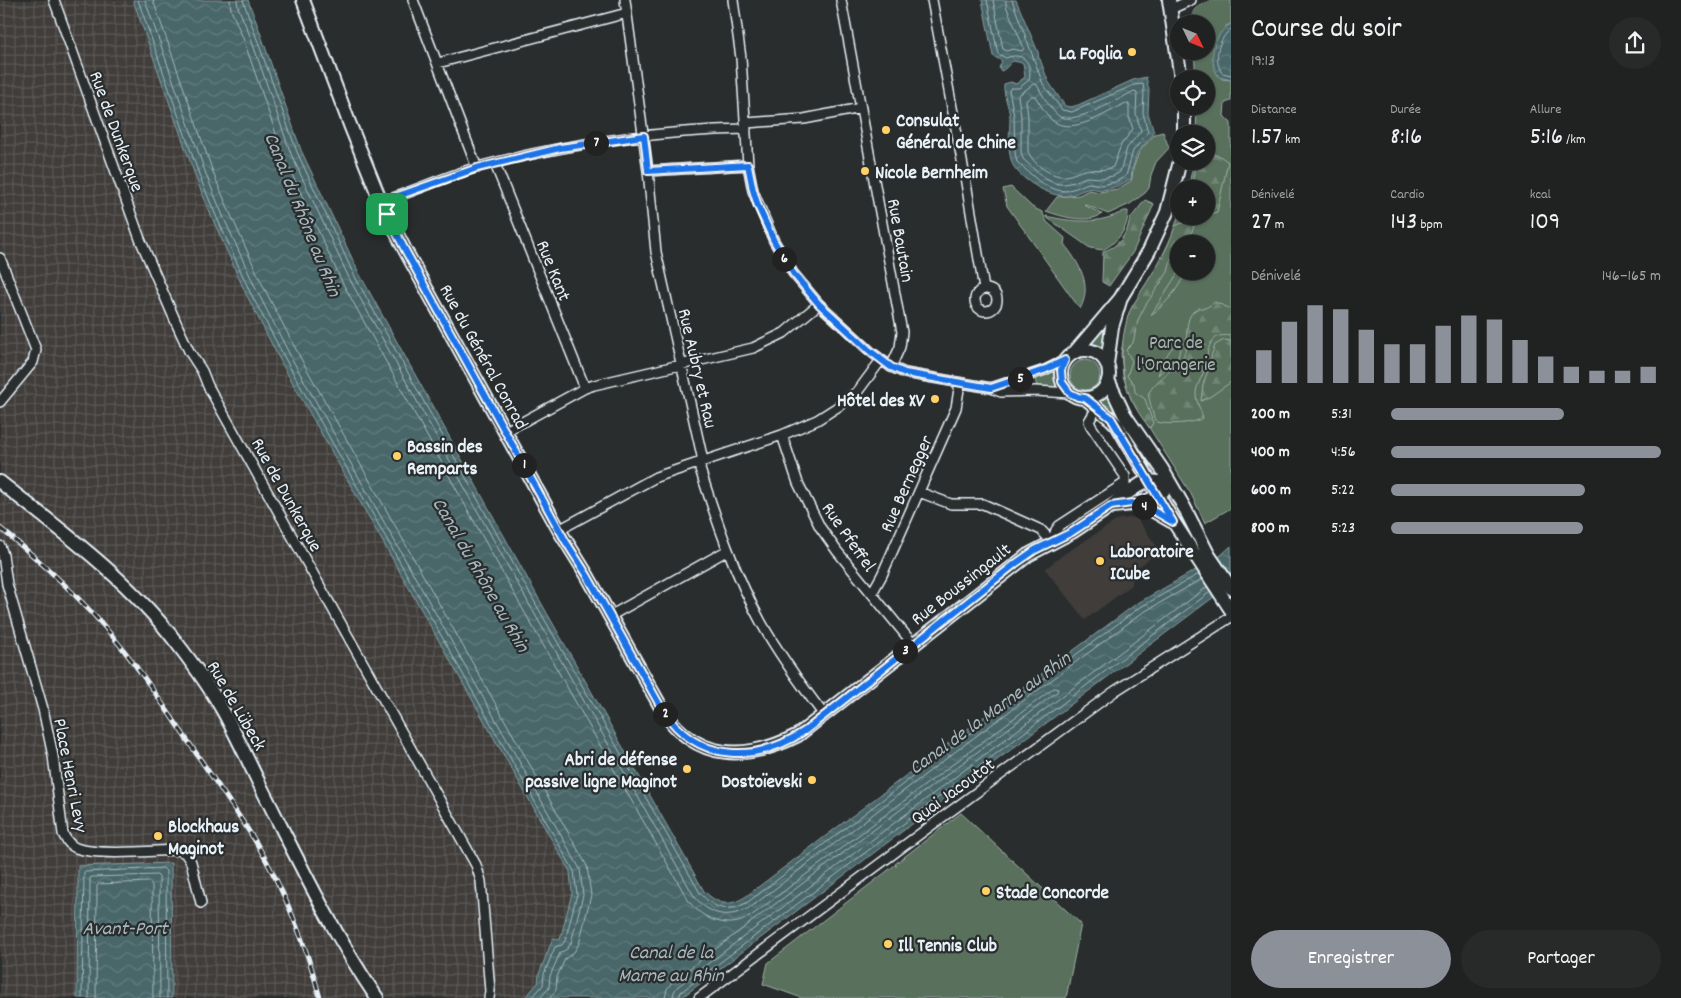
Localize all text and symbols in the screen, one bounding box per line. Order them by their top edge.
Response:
text: Course du soir [1251,11,1402,51]
north arrow [1170,15,1215,60]
map controls [1170,15,1215,280]
button: share [1609,17,1661,69]
place label: La Foglia [1059,42,1123,69]
marker: La Foglia [1126,46,1138,58]
text: 19:13 [1251,50,1275,73]
street label: Rue de Dunkerque [80,68,149,196]
button: locate [1170,70,1215,115]
text: Distance [1251,100,1297,120]
text: Durée [1390,100,1421,120]
text: Allure [1530,100,1561,120]
place label: Consulat Général de Chine [896,109,1016,158]
text: 1.57 [1251,120,1282,156]
text: 8:16 [1390,120,1422,156]
text: 5:16 [1530,120,1563,156]
marker: Consulat Général de Chine [880,124,892,136]
button: layers [1170,125,1215,170]
water label: Canal du Rhône au Rhin [256,129,347,302]
pin: 7 [584,130,608,156]
text: km [1282,130,1300,150]
text: /km [1563,130,1586,150]
text: 7 [594,133,599,153]
place label: Nicole Bernheim [875,161,988,188]
marker: Nicole Bernheim [859,165,871,177]
button: + [1170,180,1215,225]
text: Dénivelé [1251,185,1295,205]
text: Cardio [1390,185,1424,205]
text: kcal [1530,185,1551,205]
pin [366,193,408,235]
street label: Rue Bautain [878,197,919,285]
icon: arrive [373,200,401,228]
text: 27 [1251,205,1272,241]
text: 143 [1390,205,1417,241]
text: 109 [1530,205,1560,241]
text: m [1272,215,1284,235]
text: bpm [1417,215,1443,235]
button: − [1170,235,1215,280]
street label: Rue Kant [527,237,576,306]
pin: 6 [772,246,796,272]
text: 6 [781,249,788,269]
text: Dénivelé [1251,265,1301,288]
text: 146–165 m [1602,265,1661,288]
street label: Rue du Général Conrad [431,280,533,435]
street label: Rue Aubry et Rau [669,306,722,431]
park label: Parc de l'Orangerie [1136,331,1216,380]
pin: 5 [1008,366,1032,392]
text: 5 [1017,369,1024,389]
place label: Hôtel des XV [837,389,926,416]
marker: Hôtel des XV [929,393,941,405]
text: 200 m [1251,403,1290,426]
text: 5:31 [1331,403,1352,426]
street label: Rue Bernegger [875,432,942,537]
street label: Rue de Dunkerque [242,434,327,558]
place label: Bassin des Remparts [407,435,483,484]
text: 400 m [1251,441,1290,464]
text: 4:56 [1331,441,1356,464]
marker: Bassin des Remparts [391,450,403,462]
pin: 1 [512,452,536,478]
text: 1 [523,455,526,475]
text: 600 m [1251,479,1291,502]
text: 5:22 [1331,479,1355,502]
water label: Canal du Rhône au Rhin [424,493,536,659]
pin: 4 [1132,494,1156,520]
text: 4 [1142,497,1147,517]
street label: Rue Pfeffel [813,498,881,579]
text: 800 m [1251,517,1290,540]
text: 5:23 [1331,517,1355,540]
street label: Rue Boussingault [906,538,1018,634]
place label: Laboratoire ICube [1110,540,1194,589]
marker: Laboratoire ICube [1094,555,1106,567]
pin: 3 [892,638,918,664]
text: 3 [902,641,909,661]
water label: Canal de la Marne au Rhin [904,646,1078,783]
street label: Rue de Lübeck [198,657,272,757]
pin: 2 [652,702,678,726]
text: 2 [662,704,669,724]
street label: Place Henri Levy [44,716,93,835]
place label: Abri de défense passive ligne Maginot [525,748,677,797]
street label: Quai Jacoutot [906,753,1002,833]
marker: Abri de défense passive ligne Maginot [681,763,693,775]
place label: Dostoïevski [721,770,803,797]
marker: Dostoïevski [806,774,818,786]
place label: Blockhaus Maginot [168,815,239,864]
marker: Blockhaus Maginot [152,830,164,842]
place label: Stade Concorde [996,881,1109,908]
marker: Stade Concorde [980,885,992,897]
water label: Avant-Port [83,916,169,944]
button: Enregistrer [1251,930,1451,988]
button: Partager [1461,930,1661,988]
place label: Ill Tennis Club [898,934,997,961]
marker: Ill Tennis Club [882,938,894,950]
water label: Canal de la Marne au Rhin [618,940,725,991]

